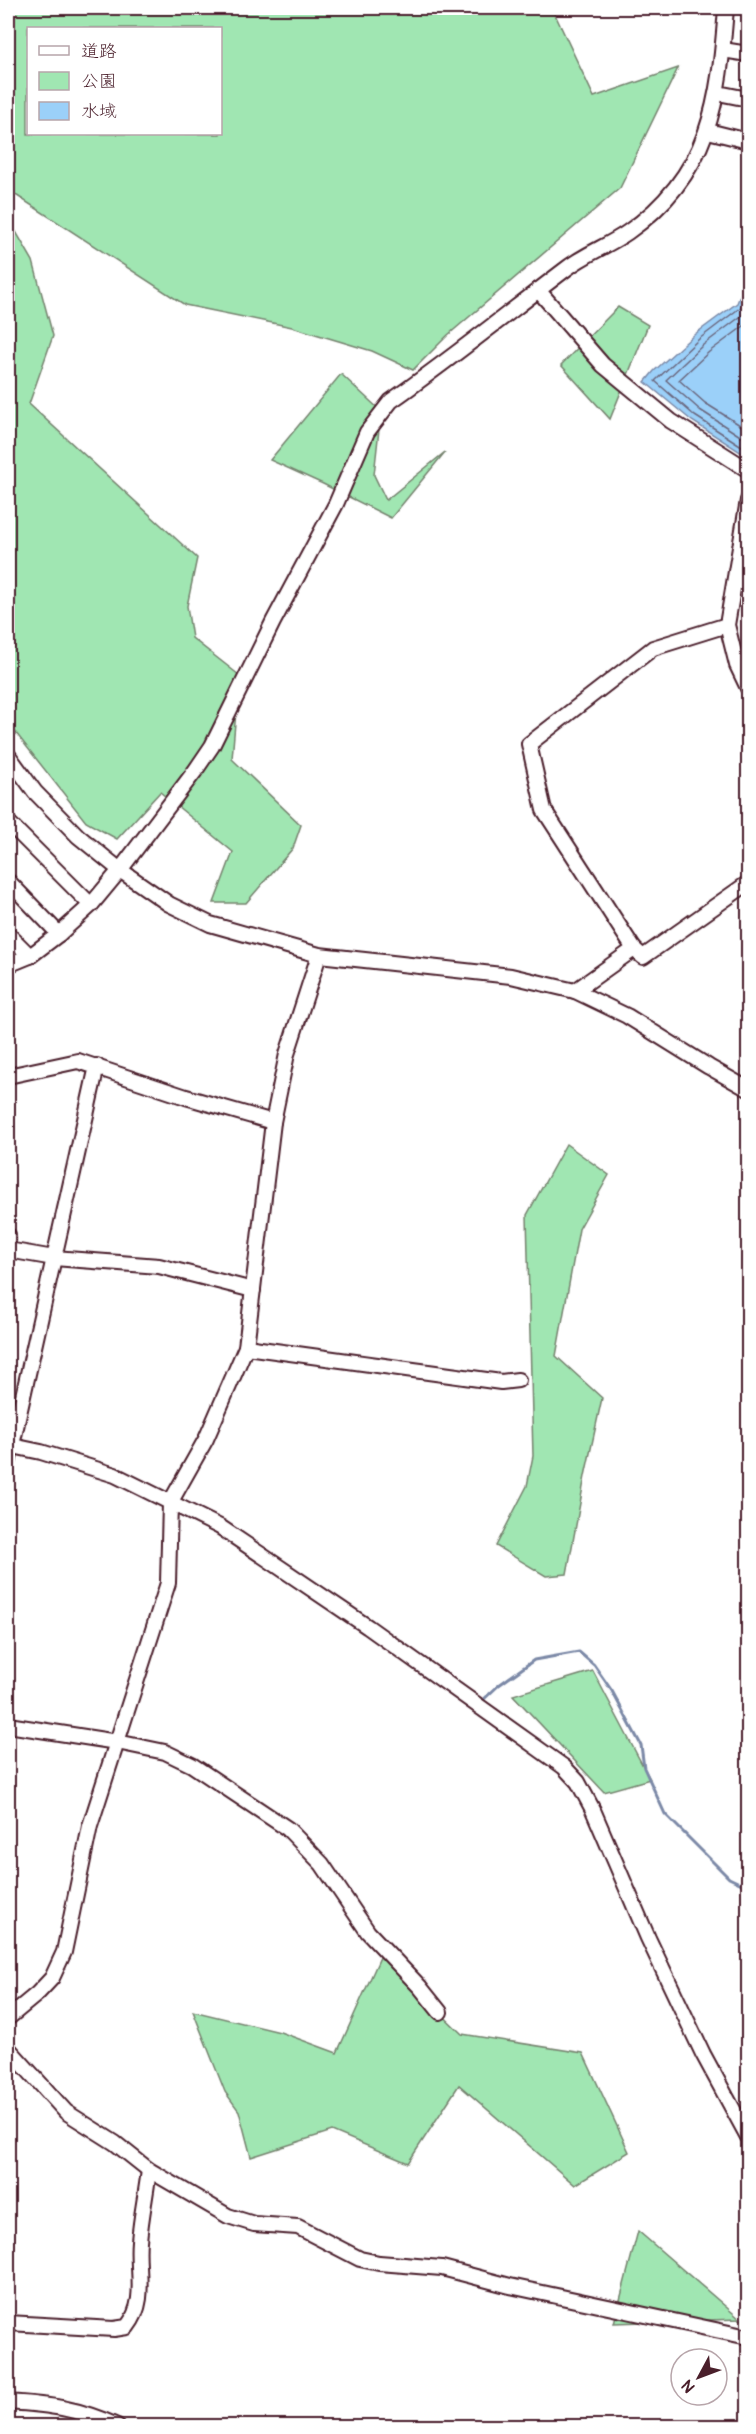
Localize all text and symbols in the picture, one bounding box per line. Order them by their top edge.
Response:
legend [27,27,222,135]
text: 道路 [81,40,117,63]
text: 公園 [81,70,117,93]
text: 水域 [81,100,117,123]
north arrow [669,2347,729,2407]
text: N [677,2375,700,2397]

